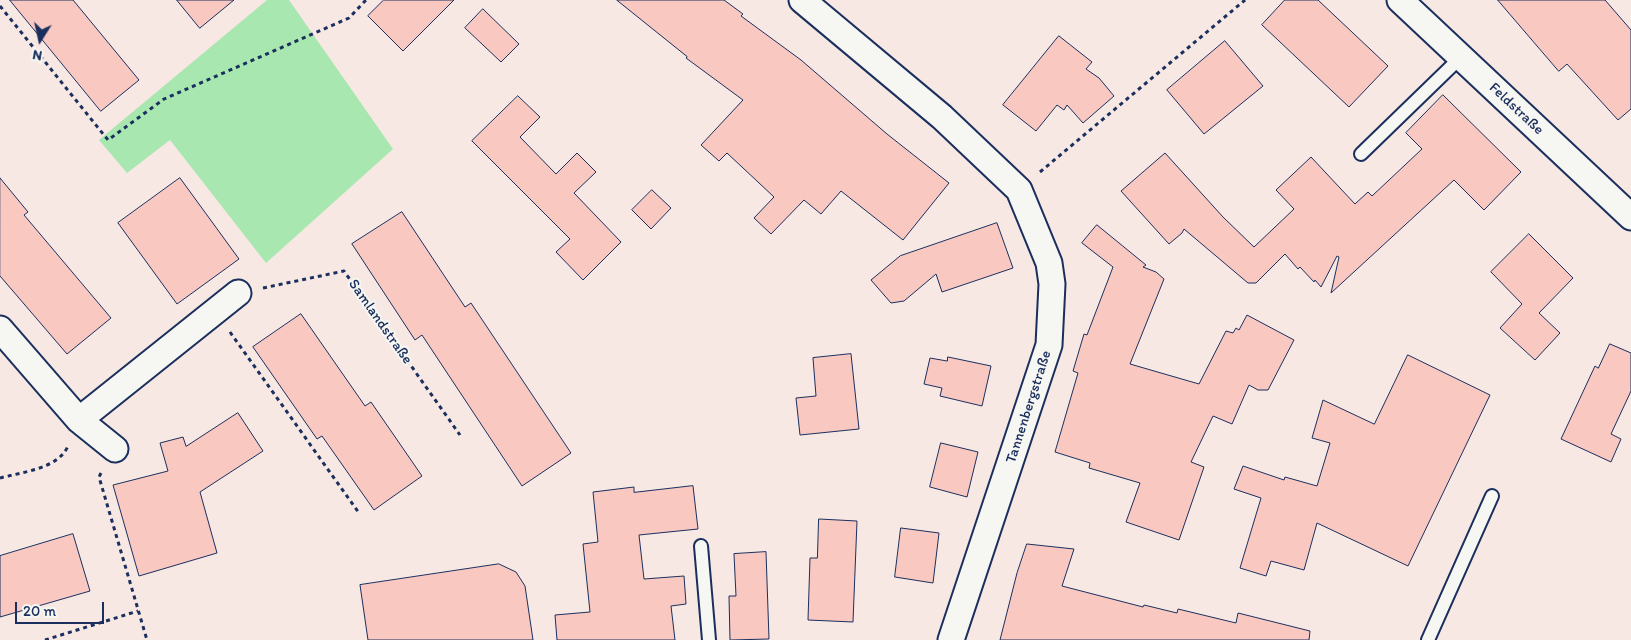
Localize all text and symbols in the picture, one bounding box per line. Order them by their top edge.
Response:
north arrow [15,15,65,65]
text: N [31,46,43,64]
street label: Feldstraße [1485,79,1547,139]
street label: Samlandstraße [344,276,416,368]
street label: Tannenbergstraße [1002,348,1056,466]
scale bar [18,592,106,624]
text: 20 m [23,602,56,620]

